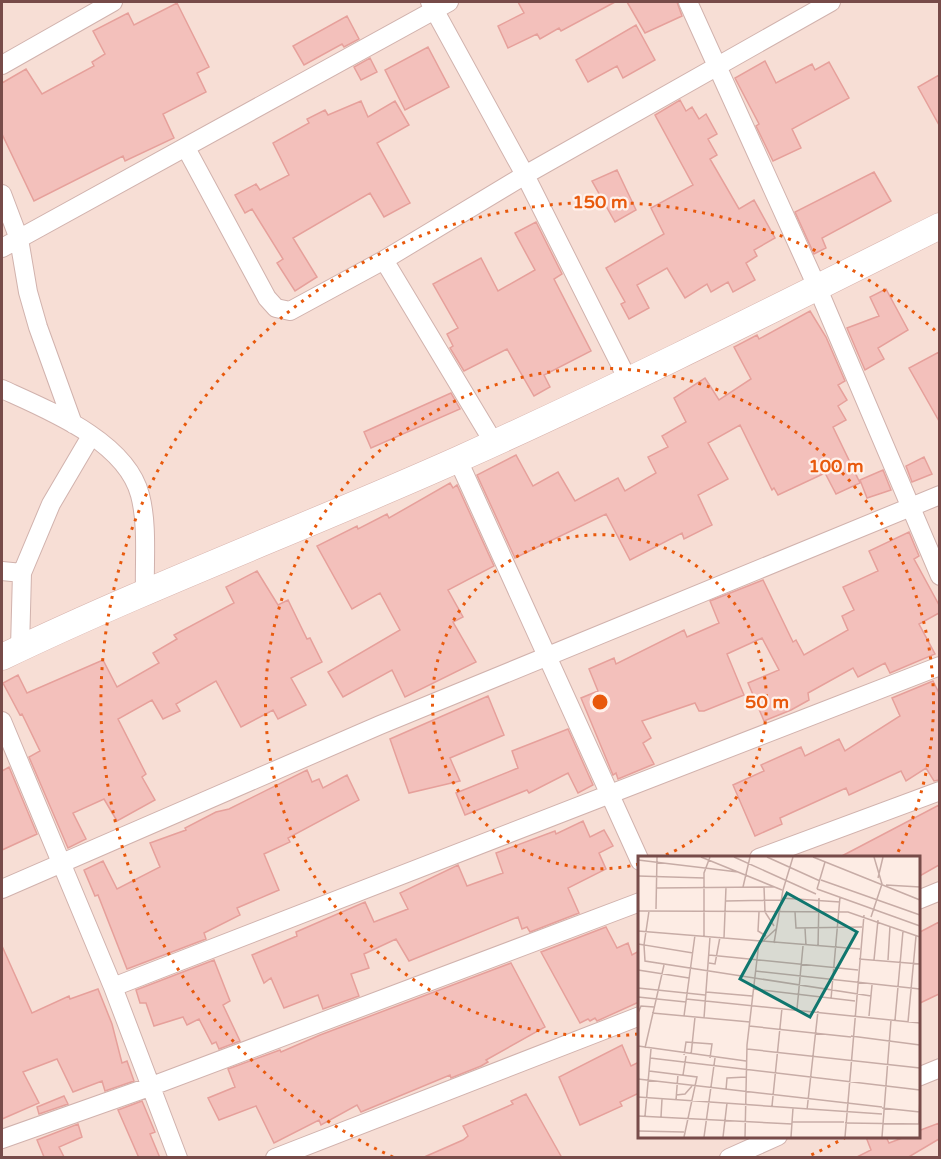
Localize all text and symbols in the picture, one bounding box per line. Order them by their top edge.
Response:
text: 150 m [572,191,628,213]
text: 100 m [808,455,864,477]
text: 50 m [745,691,789,713]
centre of rings [590,692,610,712]
inset map [638,856,920,1138]

